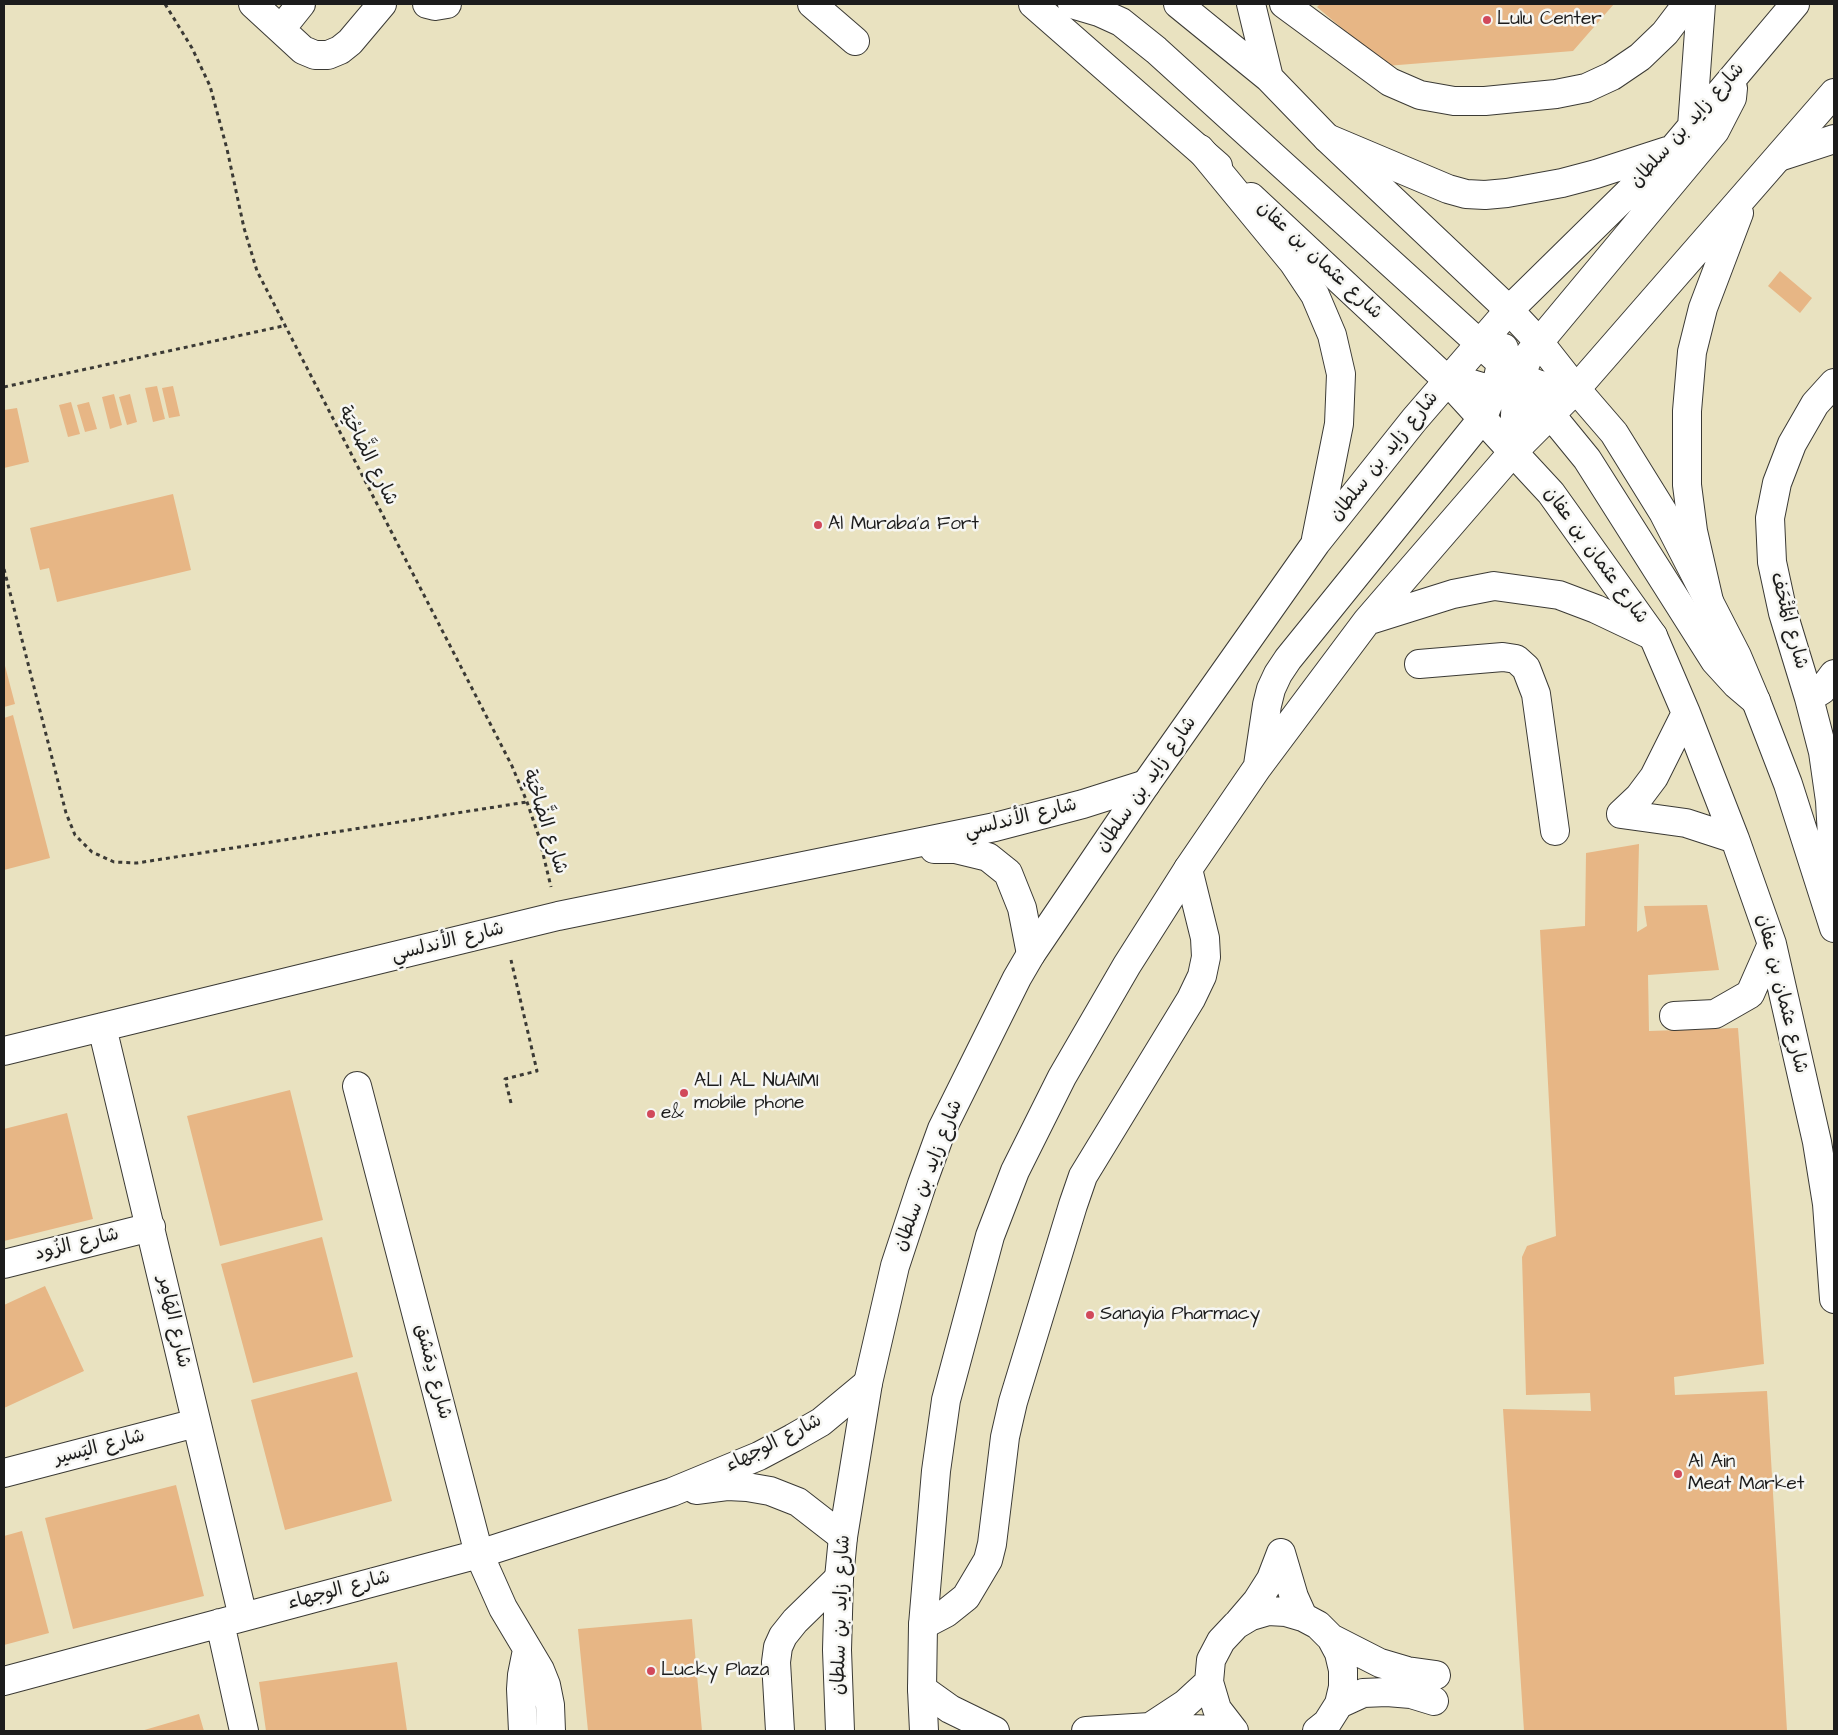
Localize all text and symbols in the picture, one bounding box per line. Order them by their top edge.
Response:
place label: Lulu Center [1497,9,1602,31]
marker: Lulu Center [1481,14,1493,26]
street label: شارع زايد بن سلطان [1626,59,1750,193]
street label: شارع عثمان بن عفان [1251,197,1387,325]
street label: شارع زايد بن سلطان [1326,387,1444,527]
street label: شارع الضَّاحْيَة [332,402,402,510]
street label: شارع عثمان بن عفان [1538,483,1652,629]
place label: Al Muraba'a Fort [828,514,979,536]
marker: Al Muraba'a Fort [812,519,824,531]
street label: شارع المُتْحَف [1764,570,1812,672]
street label: شارع زايد بن سلطان [1092,713,1202,857]
street label: شارع الضَّاحْيَة [516,767,572,877]
street label: شارع الأندلسي [962,794,1080,844]
street label: شارع عثمان بن عفان [1750,912,1812,1076]
street label: شارع الأندلسي [389,918,507,968]
place label: ALI AL NUAIMI mobile phone [694,1071,819,1115]
marker: ALI AL NUAIMI mobile phone [678,1087,690,1099]
street label: شارع زايد بن سلطان [890,1097,968,1255]
place label: e& [661,1103,684,1125]
marker: e& [645,1108,657,1120]
street label: شارع الزُود [33,1224,121,1266]
street label: شارع الهَامِر [151,1274,195,1370]
place label: Sanayia Pharmacy [1100,1304,1260,1326]
marker: Sanayia Pharmacy [1084,1309,1096,1321]
street label: شارع دِمَشق [408,1322,456,1422]
street label: شارع الوجهاء [722,1410,826,1478]
street label: شارع اليَسير [52,1425,148,1471]
place label: Al Ain Meat Market [1688,1452,1804,1496]
marker: Al Ain Meat Market [1672,1468,1684,1480]
street label: شارع زايد بن سلطان [828,1534,856,1696]
street label: شارع الوجهاء [285,1566,393,1616]
place label: Lucky Plaza [661,1660,769,1682]
marker: Lucky Plaza [645,1665,657,1677]

